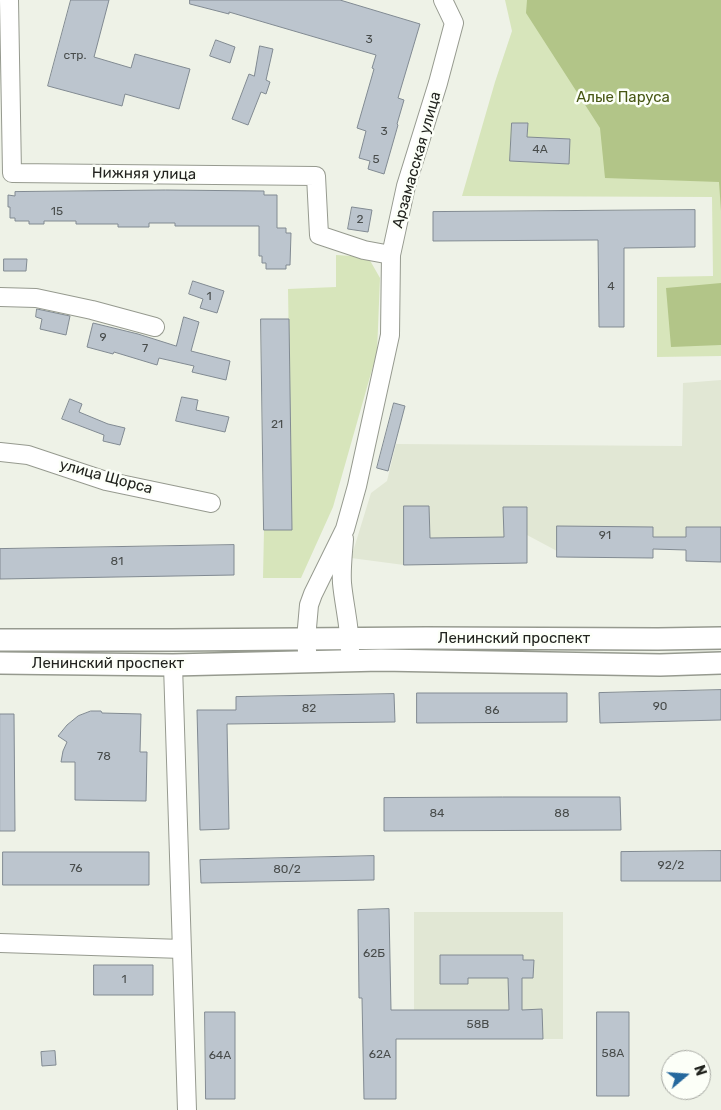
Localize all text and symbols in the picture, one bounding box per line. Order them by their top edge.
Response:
house number: 3 [365,33,373,47]
house number: стр. [64,49,86,63]
park label: Алые Паруса [576,89,670,107]
street label: Арзамасская улица [389,90,445,230]
house number: 3 [380,125,388,139]
house number: 4А [532,143,548,157]
house number: 5 [372,153,380,167]
street label: Нижняя улица [92,164,196,184]
house number: 15 [51,205,63,219]
house number: 2 [356,213,364,227]
house number: 4 [607,280,615,294]
house number: 1 [206,290,212,304]
house number: 9 [99,331,107,345]
house number: 7 [142,342,148,356]
house number: 21 [271,418,283,432]
street label: улица Щорса [58,456,154,498]
house number: 91 [599,529,611,543]
house number: 81 [111,555,123,569]
street label: Ленинский проспект [438,630,590,648]
street label: Ленинский проспект [32,655,184,673]
house number: 90 [653,700,667,714]
house number: 82 [302,702,316,716]
house number: 86 [485,704,499,718]
house number: 78 [97,750,111,764]
house number: 84 [429,807,445,821]
house number: 88 [554,807,570,821]
house number: 92/2 [658,859,684,873]
house number: 76 [69,862,83,876]
house number: 80/2 [273,863,301,877]
house number: 62Б [363,947,385,961]
house number: 1 [121,973,127,987]
house number: 58В [467,1018,489,1032]
house number: 58А [602,1047,624,1061]
house number: 62А [369,1048,391,1062]
house number: 64А [209,1049,231,1063]
north arrow [661,1050,711,1100]
text: N [690,1063,709,1078]

